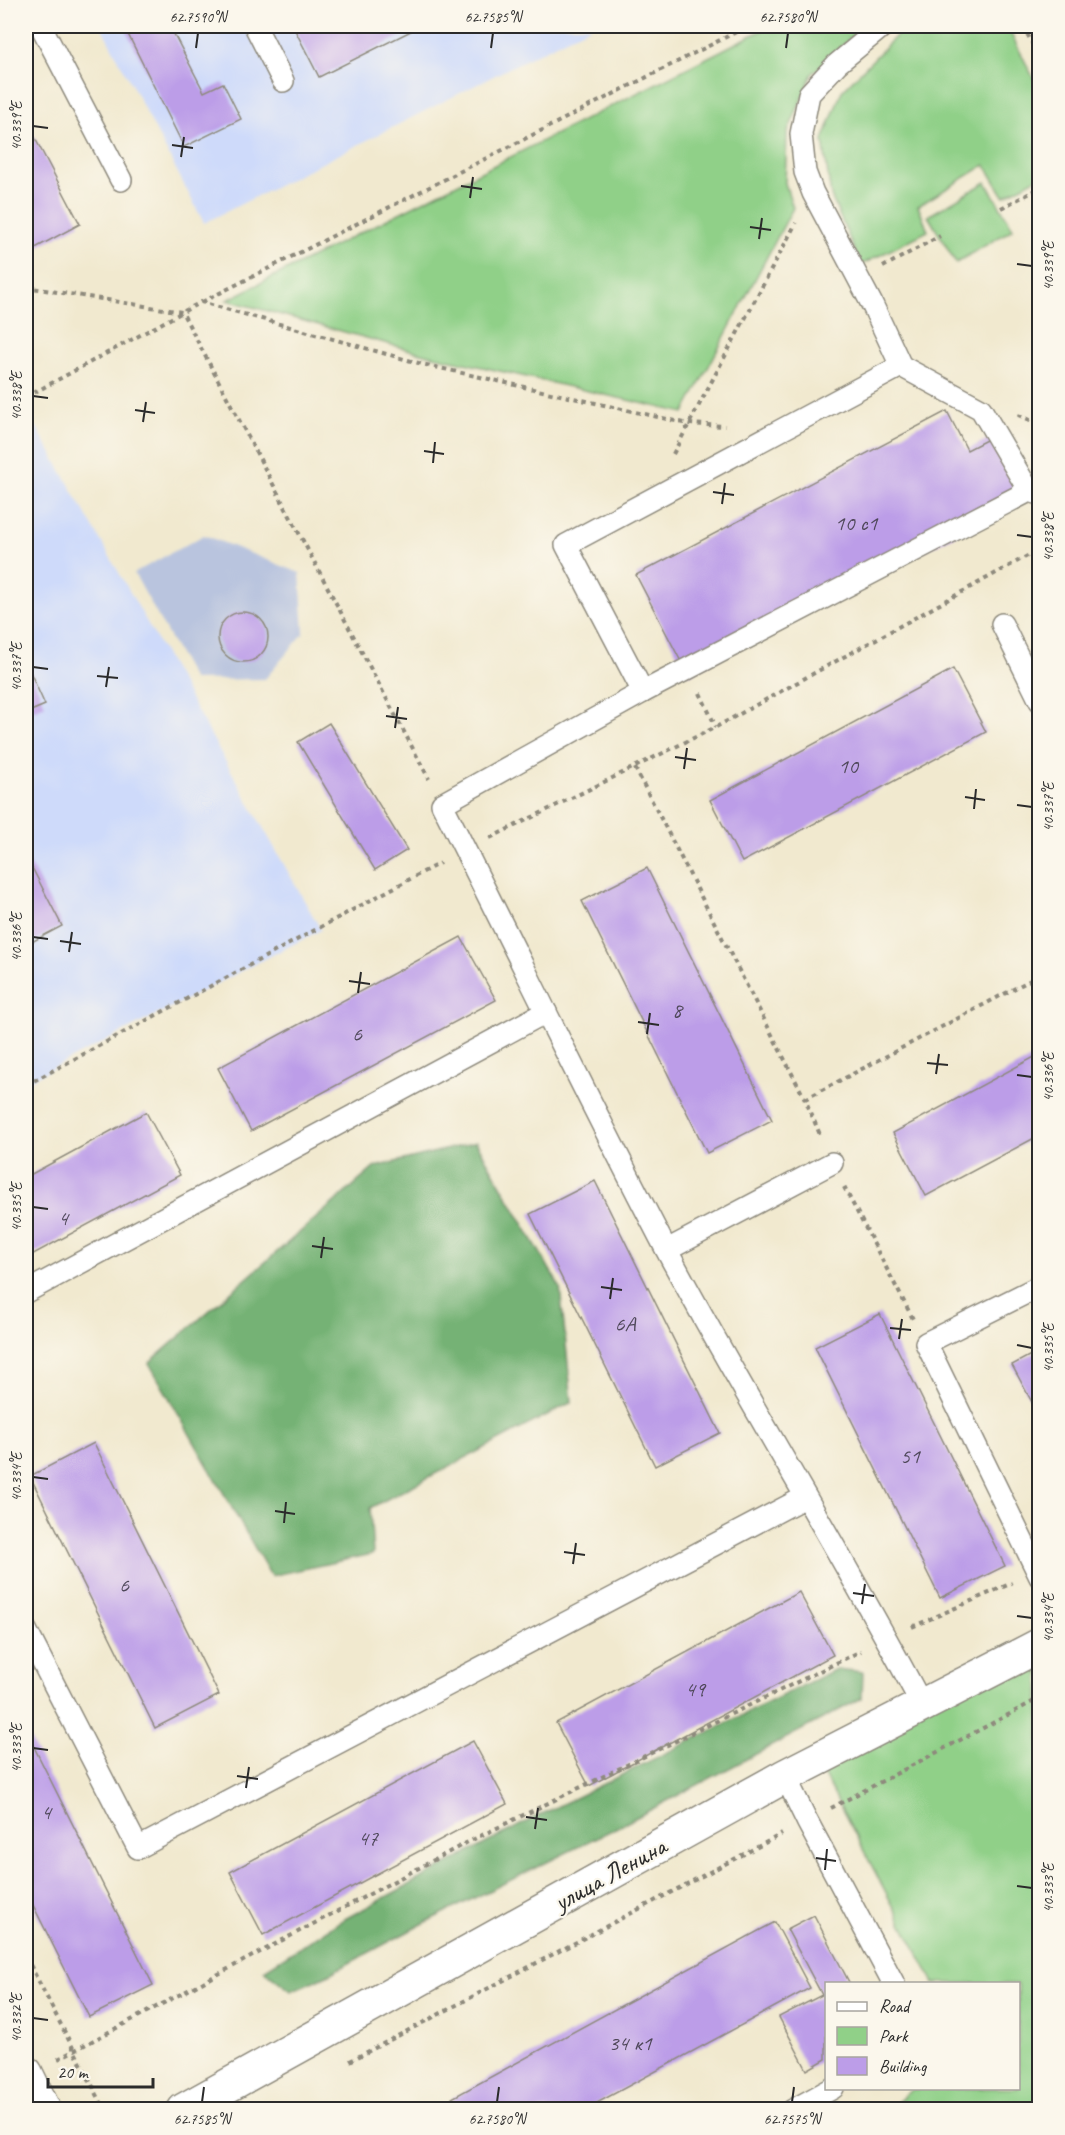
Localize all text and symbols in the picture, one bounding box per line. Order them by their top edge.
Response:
text: 62.7590°N [170,8,229,27]
text: 62.7585°N [465,8,524,27]
text: 62.7580°N [760,8,819,27]
text: 40.339°E [7,99,26,150]
text: 40.339°E [1039,239,1058,290]
text: 40.338°E [7,369,26,420]
house number: 10 с1 [835,509,879,537]
text: 40.338°E [1039,510,1058,561]
text: 40.337°E [7,640,26,691]
house number: 10 [838,752,860,780]
text: 40.337°E [1039,780,1058,831]
text: 40.336°E [7,910,26,961]
house number: 8 [672,996,684,1024]
house number: 6 [352,1020,363,1048]
text: 40.336°E [1039,1050,1058,1101]
text: 40.335°E [7,1180,26,1231]
house number: 4 [58,1204,70,1232]
house number: 6А [615,1310,636,1338]
text: 40.335°E [1039,1321,1058,1372]
house number: 51 [900,1442,921,1470]
text: 40.334°E [7,1450,26,1501]
house number: 6 [119,1571,130,1599]
text: 40.334°E [1039,1591,1058,1642]
house number: 49 [685,1675,707,1703]
text: 40.333°E [7,1721,26,1772]
house number: 4 [41,1798,53,1826]
house number: 47 [358,1824,379,1852]
street label: улица Ленина [546,1828,674,1919]
text: 40.333°E [1039,1861,1058,1912]
legend [825,1982,1020,2090]
text: 40.332°E [7,1991,26,2042]
text: Road [879,1995,912,2017]
text: Park [879,2025,909,2047]
house number: 34 к1 [608,2029,653,2057]
scale bar [48,2051,153,2089]
text: Building [879,2055,928,2077]
text: 20 m [57,2061,90,2083]
text: 62.7585°N [174,2110,233,2129]
text: 62.7580°N [469,2110,528,2129]
text: 62.7575°N [764,2110,823,2129]

